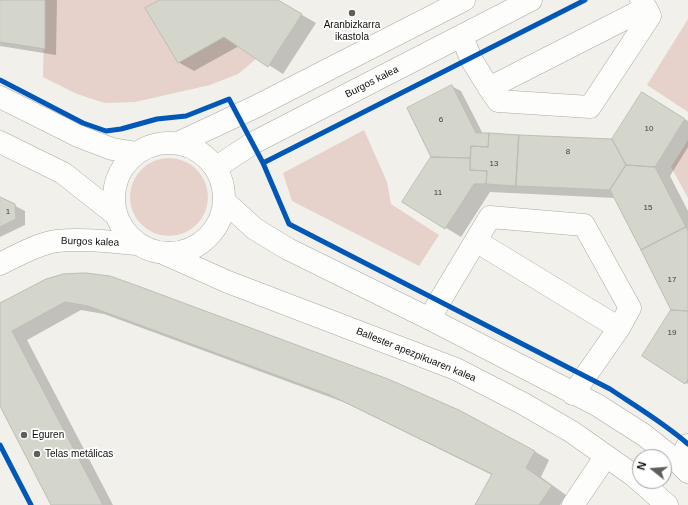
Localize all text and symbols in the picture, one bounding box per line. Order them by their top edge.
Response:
marker: Aranbizkarra ikastola [347,8,357,18]
place label: Aranbizkarra ikastola [324,19,380,42]
street label: Burgos kalea [343,63,401,101]
house number: 6 [439,115,443,125]
house number: 10 [645,124,653,134]
house number: 8 [566,147,570,157]
house number: 13 [490,159,498,169]
house number: 11 [434,188,442,198]
house number: 15 [644,203,652,213]
house number: 1 [6,207,10,217]
street label: Burgos kalea [61,235,119,249]
house number: 17 [668,275,676,285]
street label: Ballester apezpikuaren kalea [354,325,478,385]
house number: 19 [668,328,676,338]
place label: Eguren [32,429,64,441]
marker: Eguren [19,430,29,440]
place label: Telas metálicas [45,448,113,460]
marker: Telas metálicas [32,449,42,459]
north arrow [632,449,672,489]
text: N [635,460,648,471]

